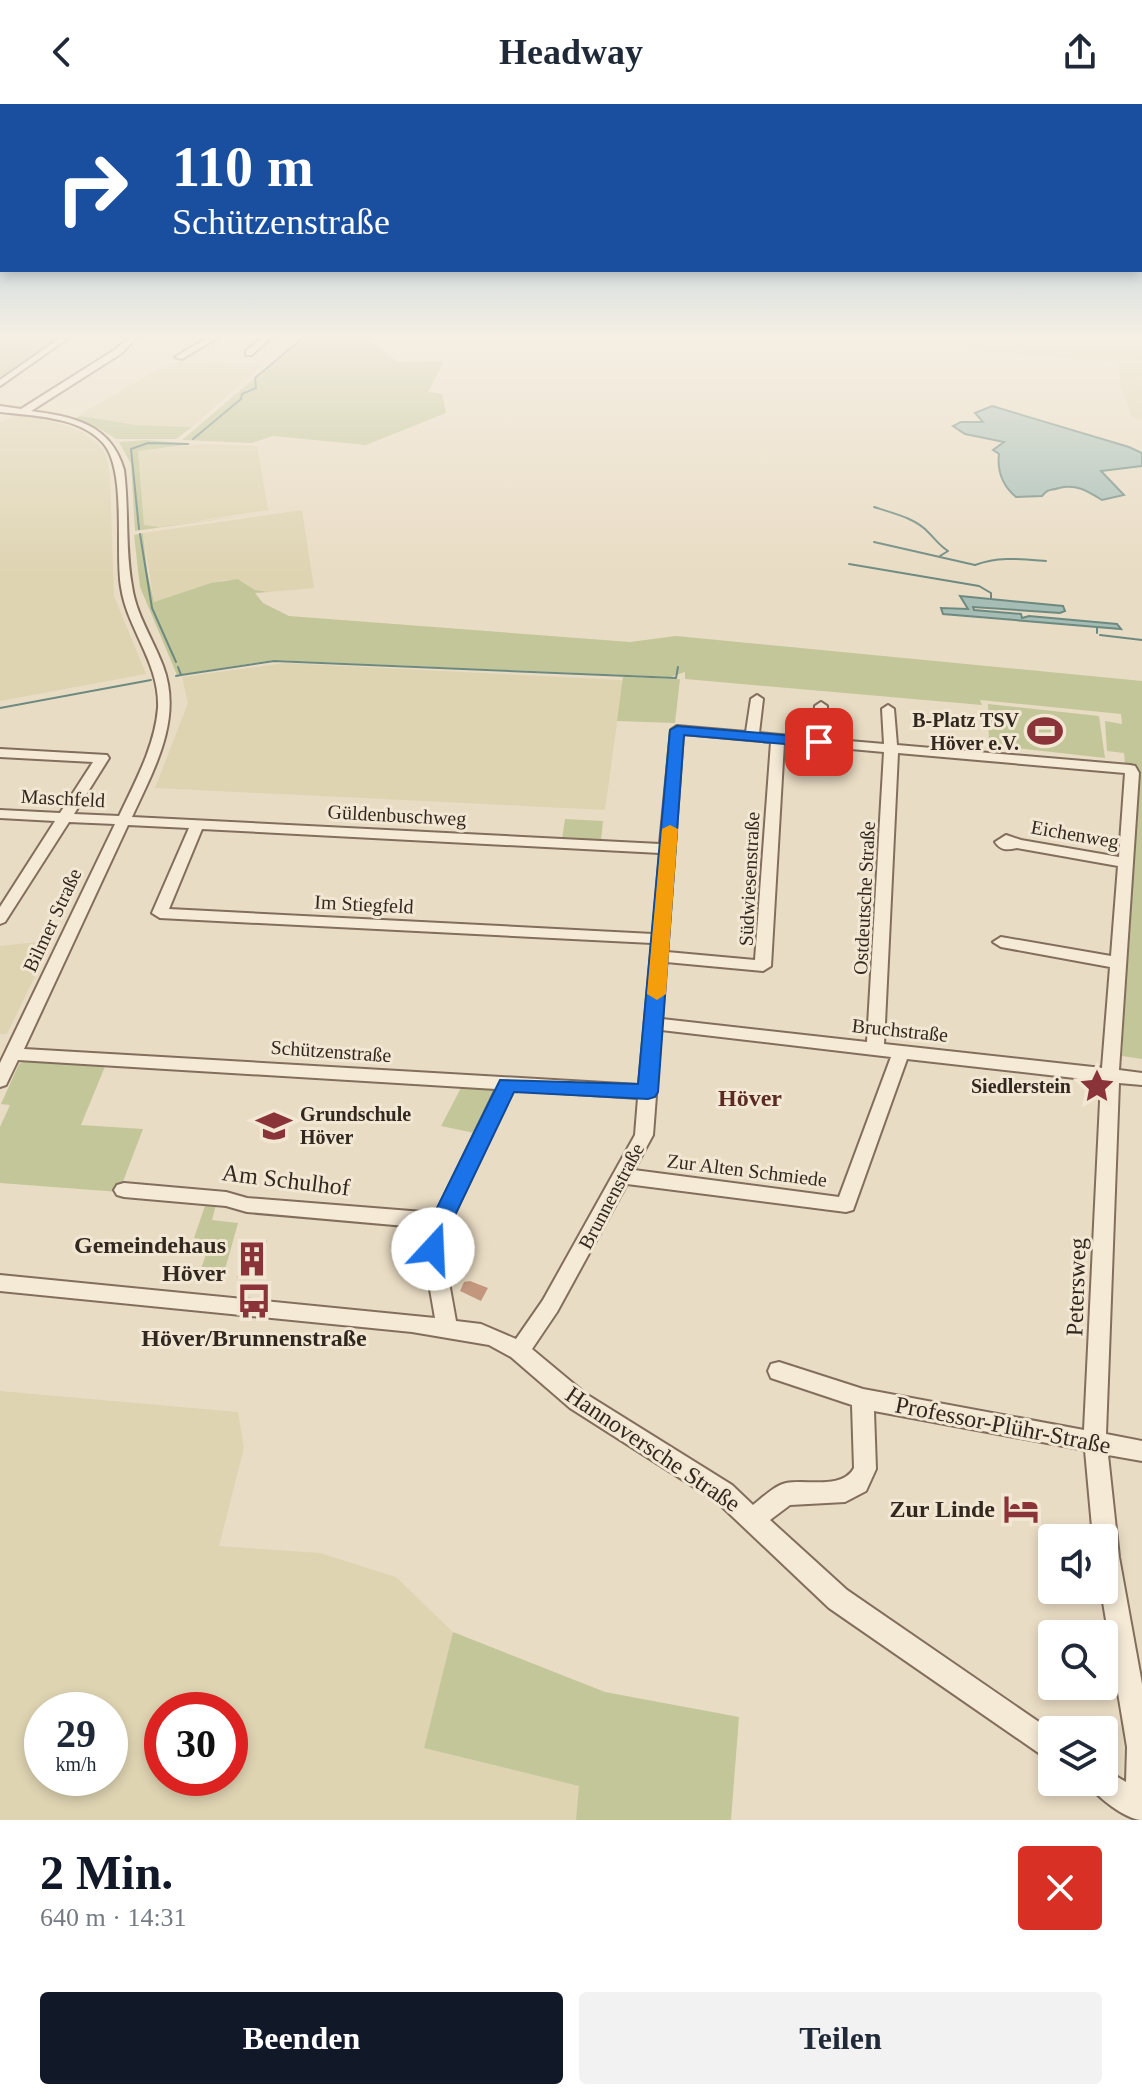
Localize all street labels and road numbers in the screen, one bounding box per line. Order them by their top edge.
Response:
street label: Maschfeld [20,785,106,811]
street label: Güldenbuschweg [327,800,467,831]
street label: Südwiesenstraße [734,811,764,947]
street label: Eichenweg [1029,815,1121,854]
street label: Ostdeutsche Straße [849,820,879,975]
street label: Bilmer Straße [18,865,86,975]
street label: Im Stiegfeld [314,890,414,919]
street label: Bruchstraße [851,1014,949,1046]
street label: Schützenstraße [270,1036,392,1066]
street label: Brunnenstraße [574,1139,648,1253]
street label: Zur Alten Schmiede [666,1149,828,1191]
street label: Am Schulhof [221,1159,351,1201]
street label: Petersweg [1061,1237,1091,1337]
street label: Hannoversche Straße [561,1381,745,1517]
street label: Professor-Plühr-Straße [893,1391,1113,1459]

